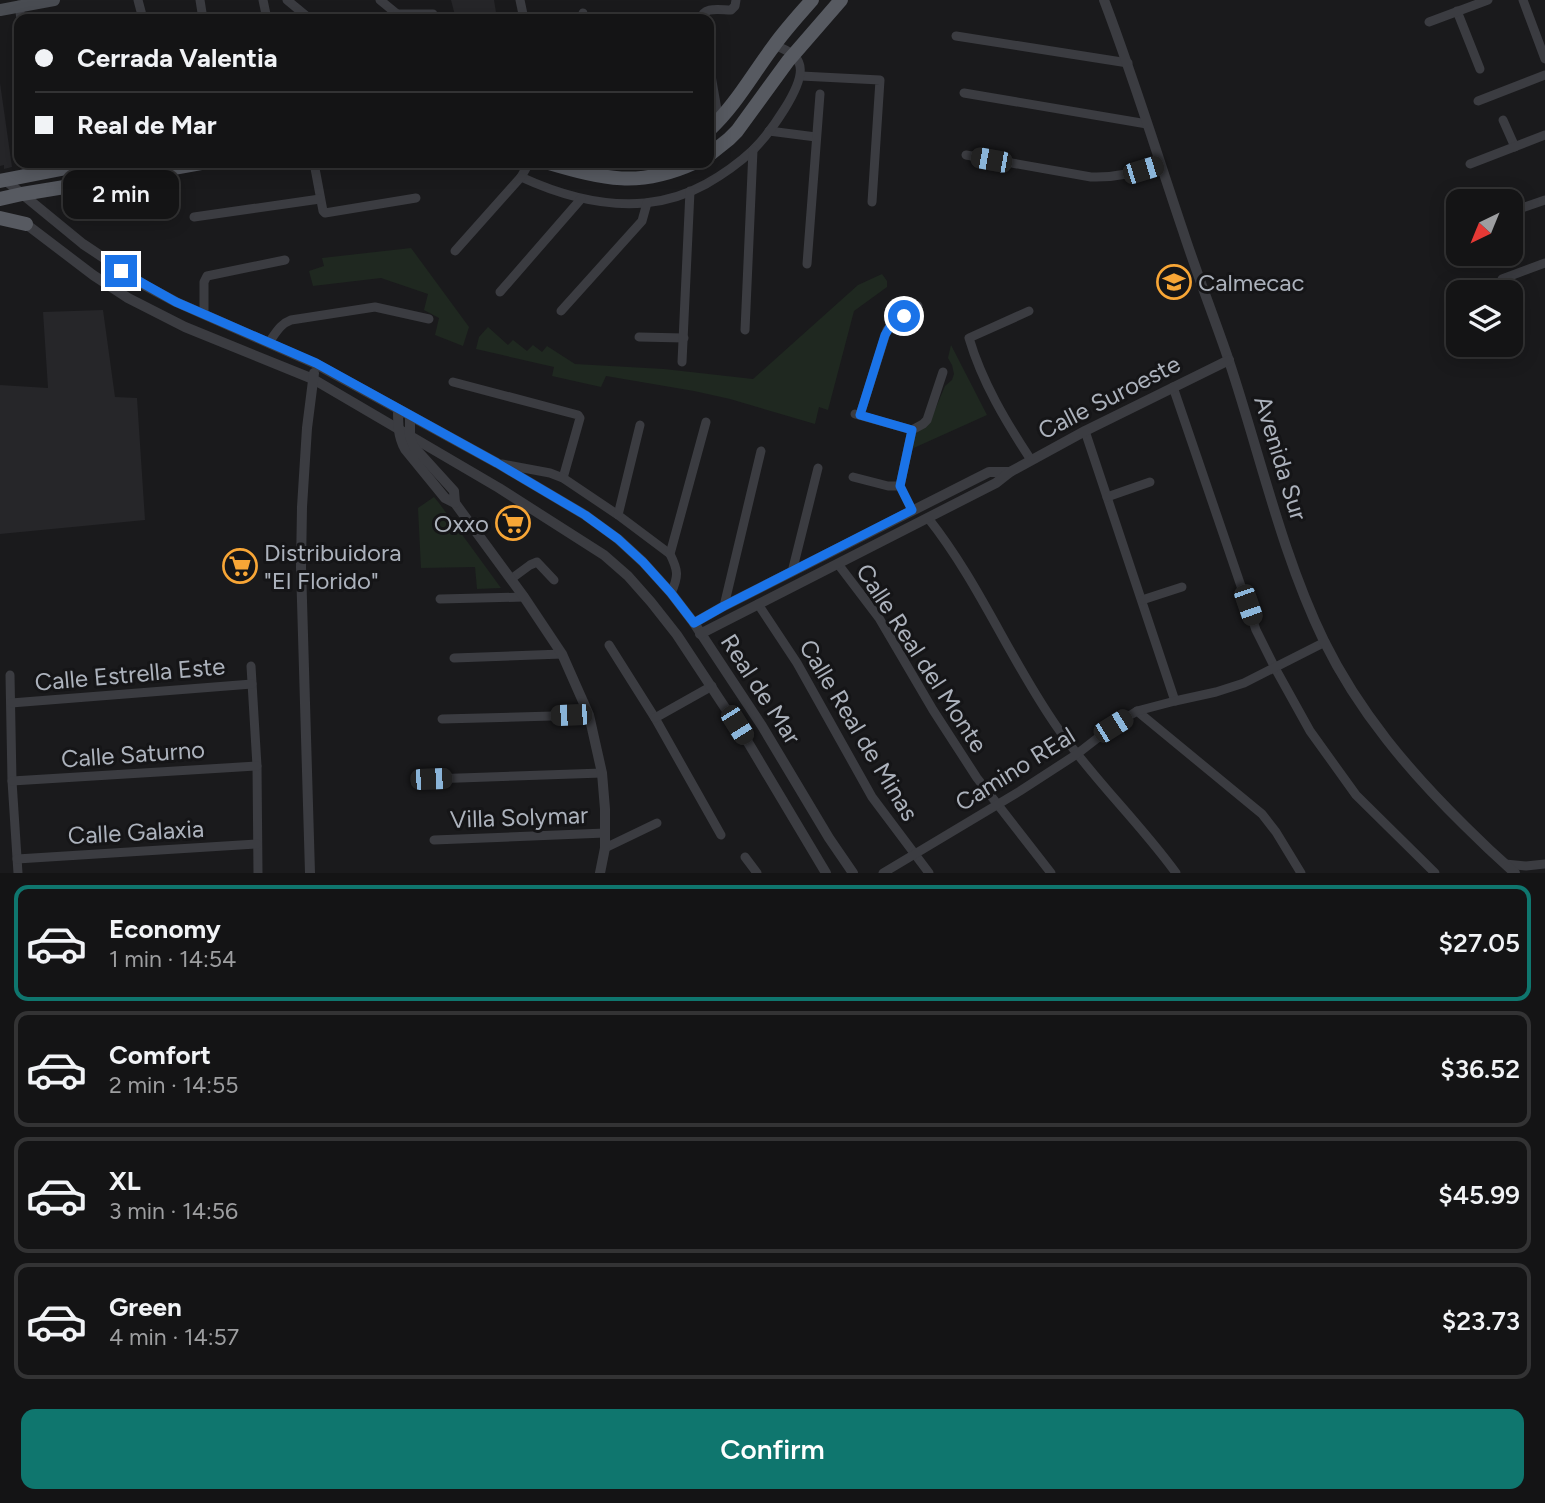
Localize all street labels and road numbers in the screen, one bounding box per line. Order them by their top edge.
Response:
street label: Calle Suroeste [1033,349,1185,445]
street label: Avenida Sur [1248,392,1314,524]
street label: Calle Real del Monte [850,558,994,758]
street label: Real de Mar [715,629,807,749]
street label: Calle Real de Minas [793,634,925,826]
street label: Calle Estrella Este [34,651,226,697]
street label: Camino REal [950,721,1080,817]
street label: Calle Saturno [60,735,206,773]
street label: Villa Solymar [449,800,589,834]
street label: Calle Galaxia [67,814,205,850]

